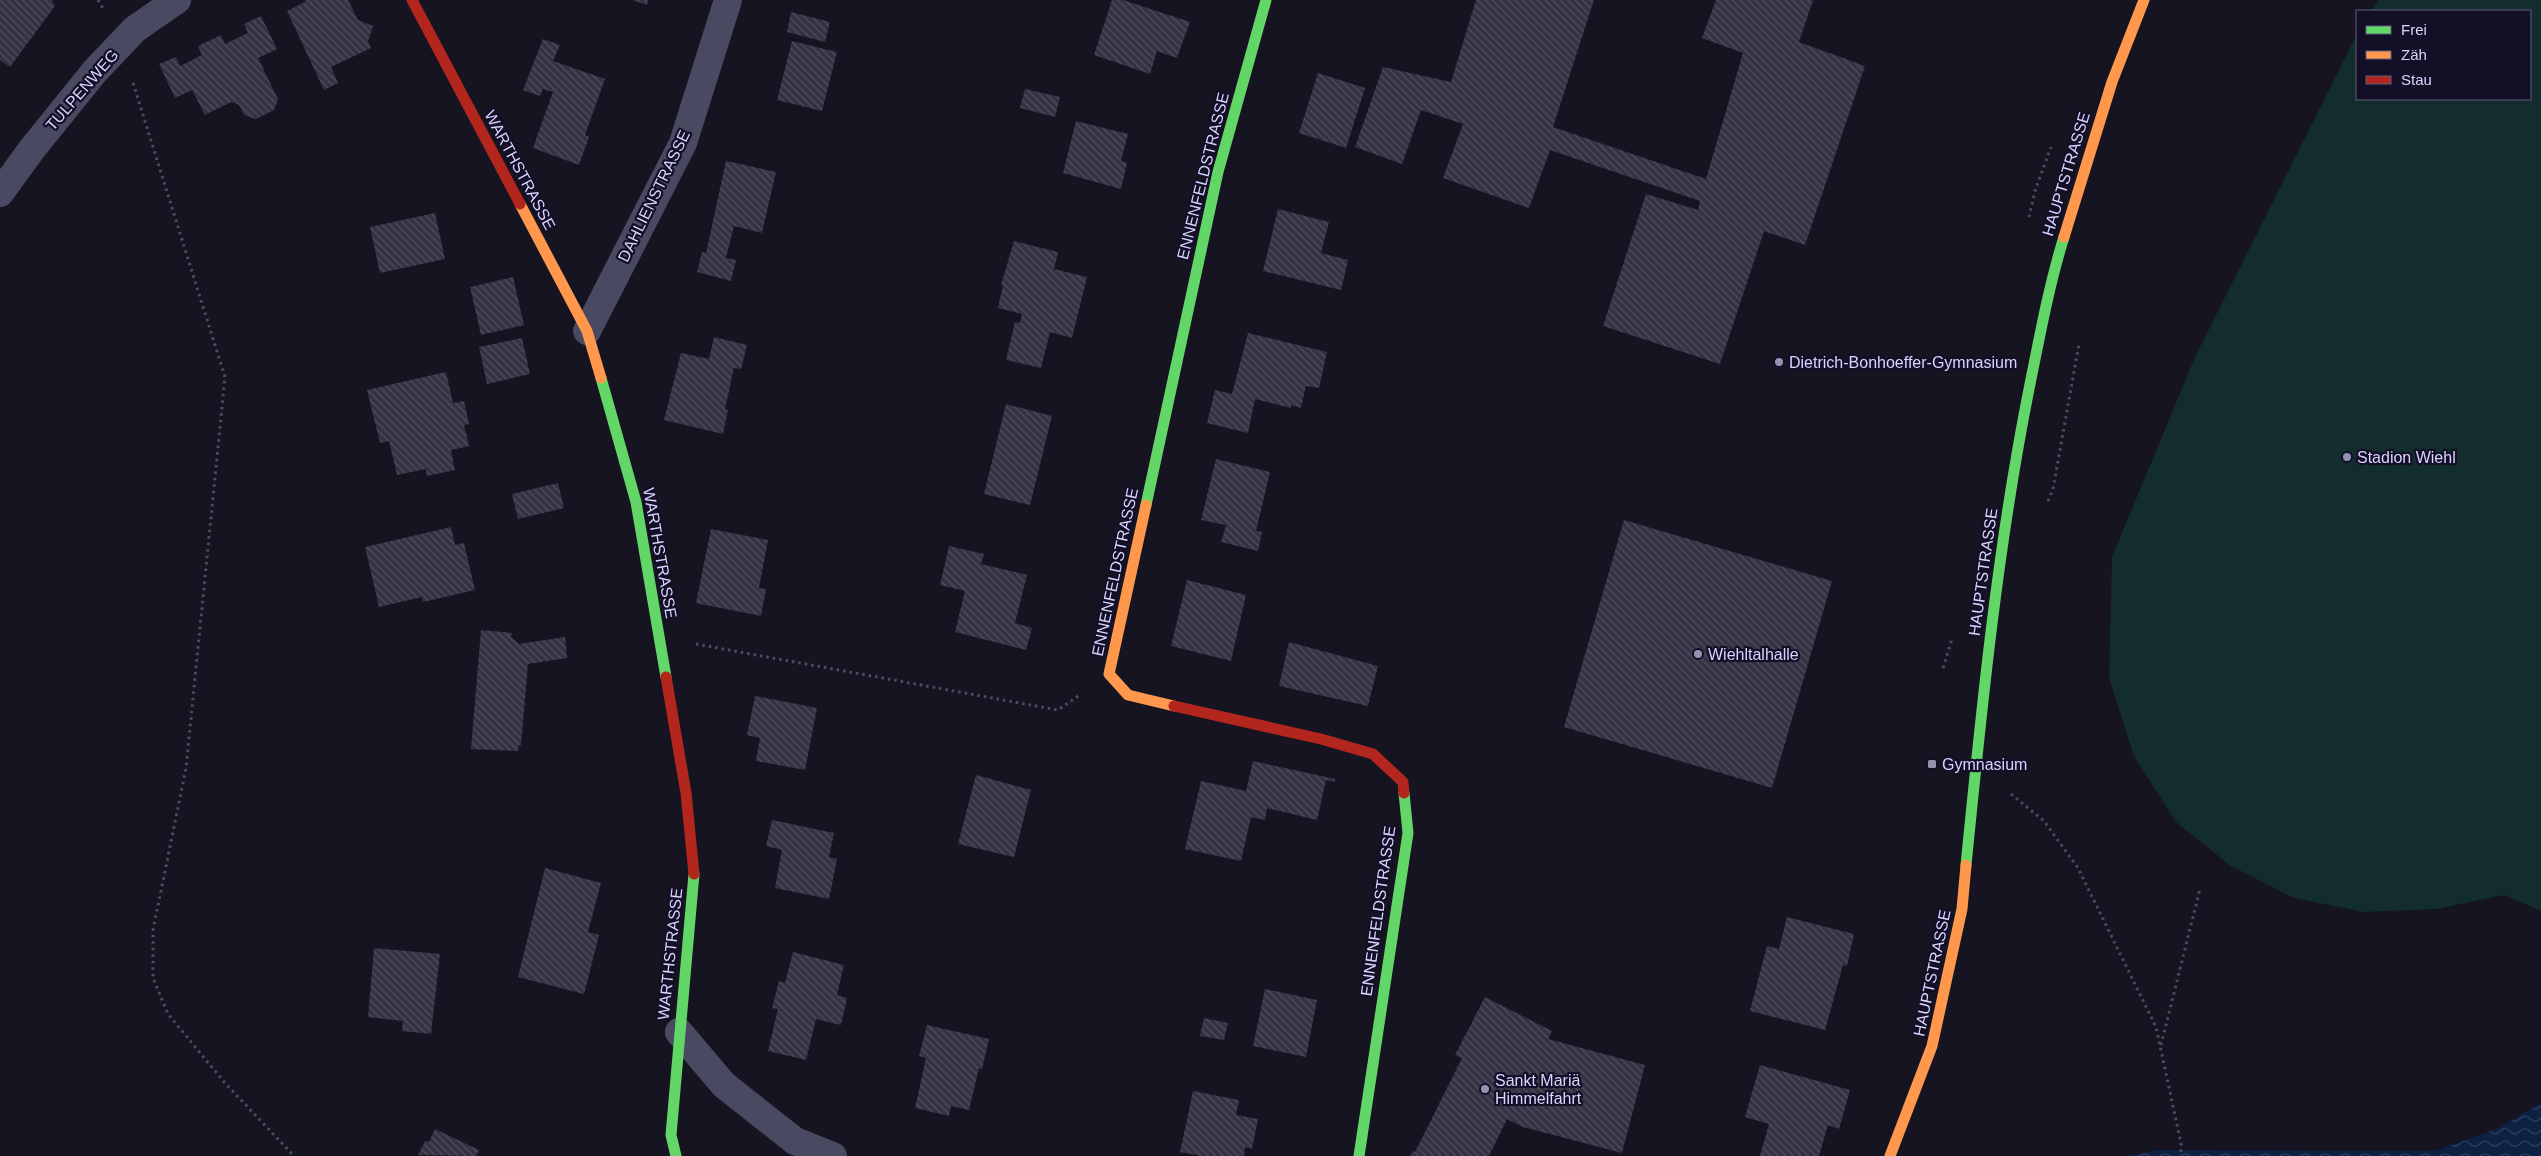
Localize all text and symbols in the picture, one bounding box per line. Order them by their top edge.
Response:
legend [2356,10,2531,100]
text: Frei [2401,21,2427,38]
street label: TULPENWEG [42,46,122,134]
text: Zäh [2401,46,2427,63]
text: Stau [2401,71,2432,88]
street label: ENNENFELDSTRASSE [1174,91,1232,261]
street label: WARTHSTRASSE [481,108,559,232]
street label: HAUPTSTRASSE [2039,110,2093,238]
street label: DAHLIENSTRASSE [615,128,693,264]
place label: Dietrich-Bonhoeffer-Gymnasium [1789,354,2017,371]
marker: Dietrich-Bonhoeffer-Gymnasium [1773,356,1785,368]
place label: Stadion Wiehl [2357,449,2456,466]
marker: Stadion Wiehl [2341,451,2353,463]
street label: WARTHSTRASSE [640,486,680,620]
street label: ENNENFELDSTRASSE [1089,486,1141,658]
street label: HAUPTSTRASSE [1966,507,2000,637]
place label: Wiehltalhalle [1708,646,1799,663]
marker: Wiehltalhalle [1692,648,1704,660]
place label: Gymnasium [1942,756,2027,773]
marker: Gymnasium [1926,758,1938,770]
street label: ENNENFELDSTRASSE [1358,825,1398,997]
street label: WARTHSTRASSE [655,887,685,1021]
street label: HAUPTSTRASSE [1910,908,1954,1038]
place label: Sankt Mariä Himmelfahrt [1495,1072,1582,1107]
marker: Sankt Mariä Himmelfahrt [1479,1083,1491,1095]

